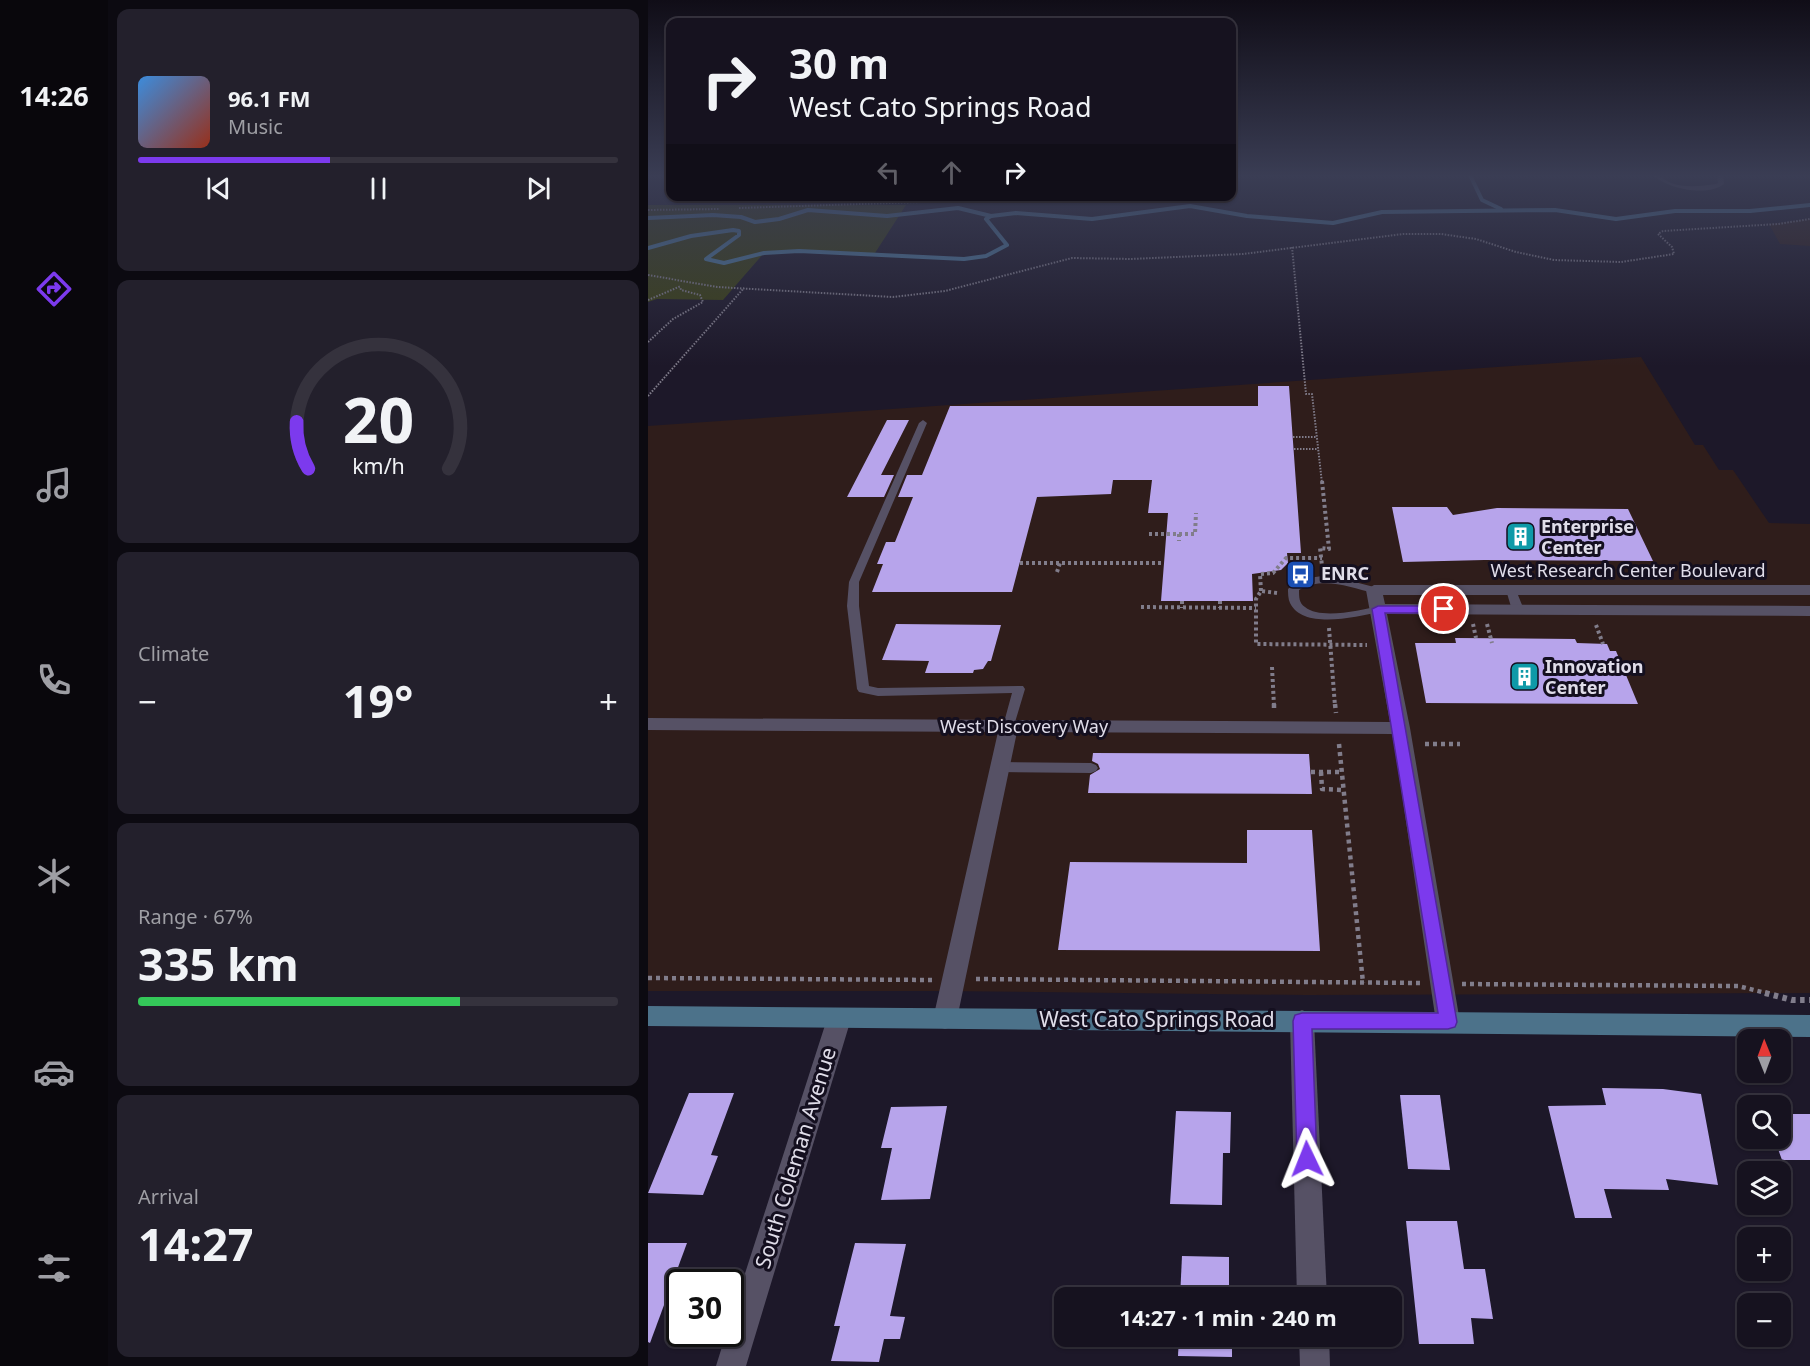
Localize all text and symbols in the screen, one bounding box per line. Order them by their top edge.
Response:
text: 30 m [789,34,889,91]
icon: right [690,42,768,120]
text: 14:26 [19,77,89,114]
text: 96.1 FM [228,83,310,113]
text: West Cato Springs Road [789,88,1091,125]
text: Music [228,113,283,140]
icon: left [872,156,905,189]
icon: ahead [935,156,968,189]
icon: right [998,156,1031,189]
icon: previous [202,172,235,205]
icon: pause [362,172,395,205]
icon: next [522,172,555,205]
icon: directions [33,268,75,310]
text: 20 [342,376,414,461]
text: km/h [352,451,404,480]
icon: music [33,464,75,506]
place label: Enterprise Center [1541,514,1634,559]
building icon: Enterprise Center [1504,521,1536,553]
bus stop icon: ENRC [1284,558,1316,590]
street label: West Research Center Boulevard [1490,558,1766,582]
place label: ENRC [1321,561,1369,585]
pin [1418,583,1469,634]
icon: arrive [1427,592,1460,625]
text: Climate [138,640,209,667]
place label: Innovation Center [1545,654,1644,699]
icon: phone [33,659,75,701]
building icon: Innovation Center [1508,661,1540,693]
text: 19° [343,670,413,731]
text: − [138,679,157,724]
text: + [599,679,618,724]
street label: West Discovery Way [940,714,1109,738]
icon: climate [33,855,75,897]
text: Range · 67% [138,903,253,930]
text: 335 km [138,933,299,994]
street label: West Cato Springs Road [1039,1005,1275,1033]
north arrow [1737,1029,1791,1083]
map controls [1737,1029,1791,1347]
street label: South Coleman Avenue [748,1044,842,1272]
icon: car [33,1051,75,1093]
button: search [1737,1095,1791,1149]
position arrow [1275,1127,1339,1191]
button: layers [1737,1161,1791,1215]
text: Arrival [138,1183,199,1210]
text: 14:27 [138,1213,254,1274]
button: + [1737,1227,1791,1281]
icon: filters [33,1247,75,1289]
speed limit sign: 30 [666,1269,744,1347]
button: − [1737,1293,1791,1347]
text: 14:27 · 1 min · 240 m [1119,1302,1337,1332]

